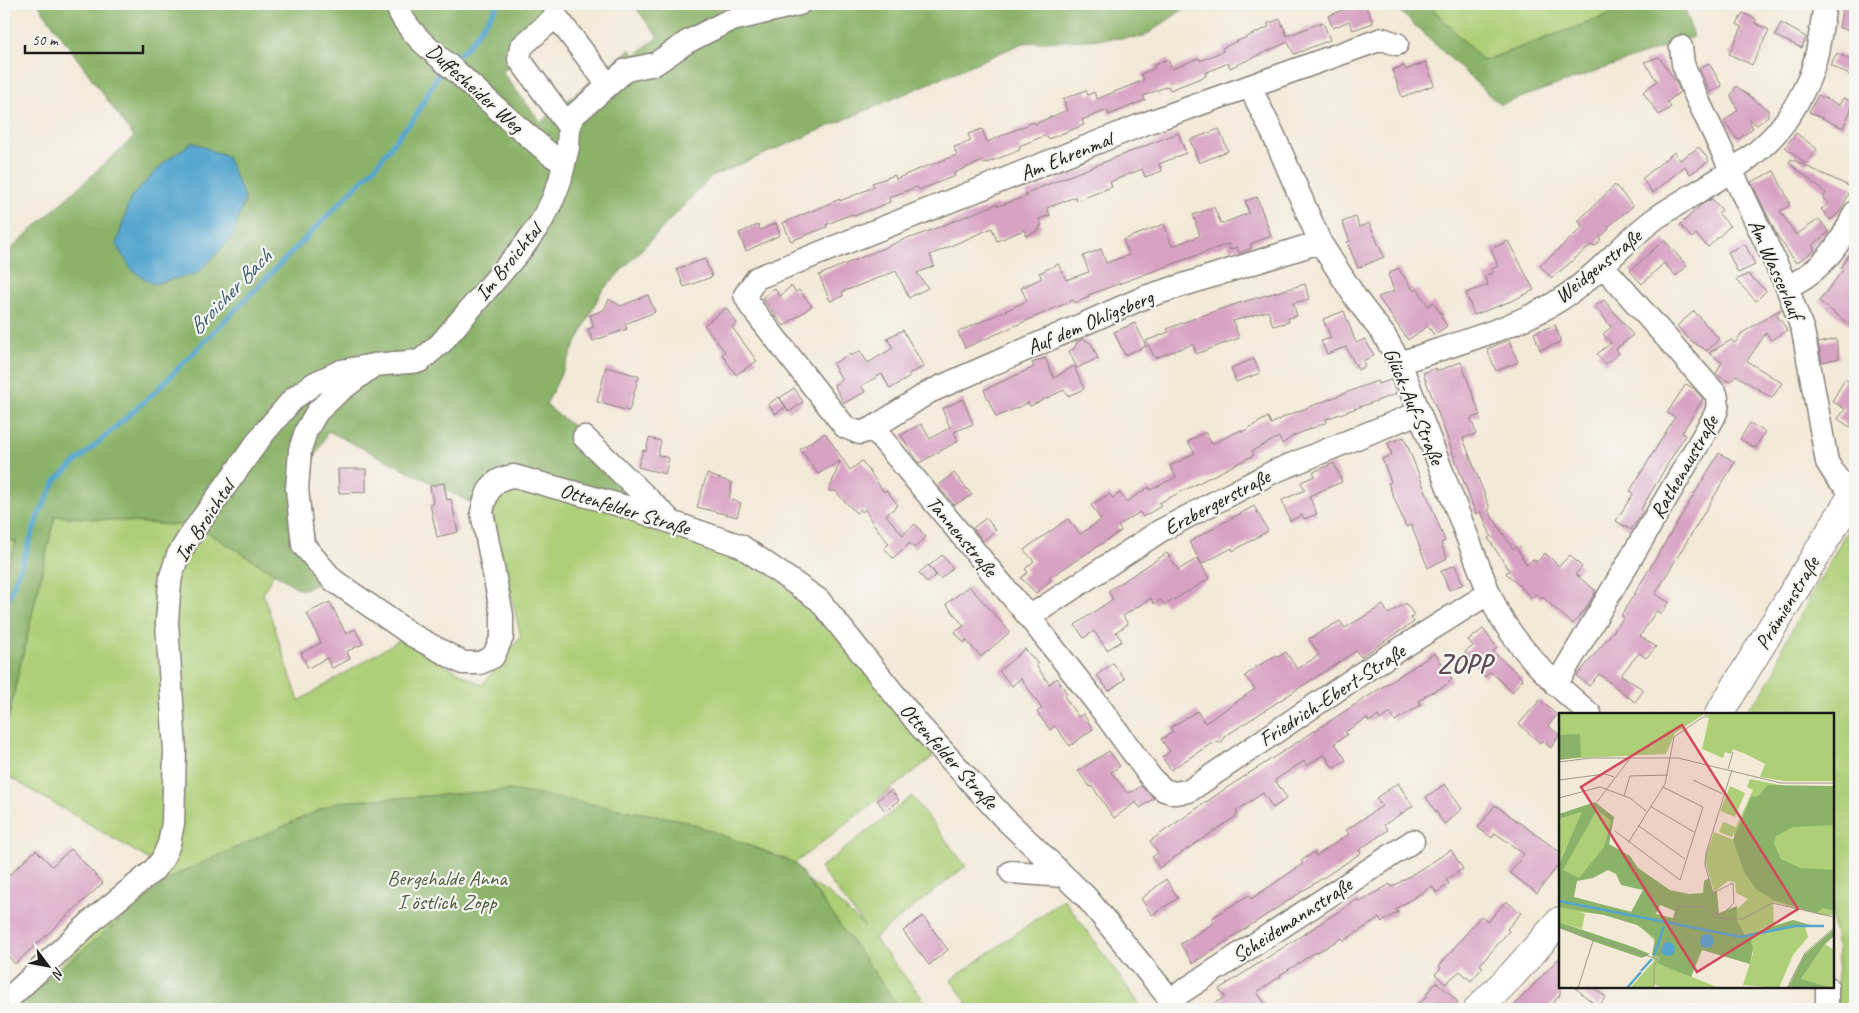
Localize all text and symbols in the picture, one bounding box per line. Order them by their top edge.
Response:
scale bar [25,22,142,54]
text: 50 m [32,31,59,50]
street label: Duffesheider Weg [421,38,530,139]
street label: Am Ehrenmal [1016,125,1119,186]
street label: Im Broichtal [469,215,549,306]
street label: Am Wasserlauf [1742,215,1812,327]
street label: Weidgenstraße [1549,222,1648,309]
water label: Broicher Bach [182,242,279,341]
street label: Auf dem Ohligsberg [1023,283,1159,360]
street label: Glück-Auf-Straße [1378,344,1451,470]
street label: Rathenaustraße [1644,409,1725,523]
street label: Erzbergerstraße [1160,462,1276,541]
street label: Im Broichtal [168,473,242,567]
street label: Ottenfelder Straße [557,477,695,542]
street label: Tannenstraße [921,490,1005,583]
street label: Prämienstraße [1749,550,1826,654]
street label: Friedrich-Ebert-Straße [1254,637,1412,752]
district label: ZOPP [1438,647,1496,680]
street label: Ottenfelder Straße [894,697,1005,816]
inset map [1559,713,1834,988]
park label: Bergehalde Anna I östlich Zopp [387,865,508,915]
street label: Scheidemannstraße [1227,870,1359,968]
north arrow [22,940,72,990]
text: N [48,964,68,983]

